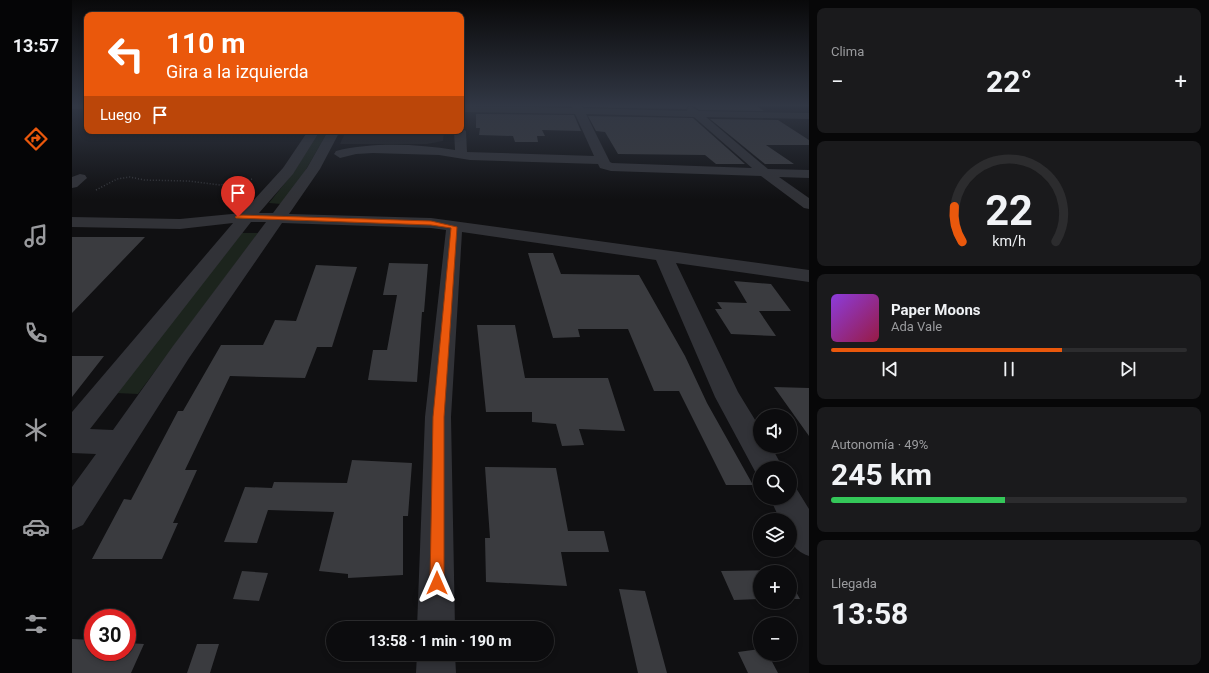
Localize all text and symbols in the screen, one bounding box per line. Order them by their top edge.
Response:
text: 110 m [166,27,245,60]
icon: left [100,28,152,80]
text: 13:57 [13,35,59,56]
text: Clima [831,44,864,59]
text: Gira a la izquierda [166,61,309,82]
text: 22° [986,64,1032,99]
text: − [831,69,844,94]
text: + [1175,69,1187,94]
icon: arrive [149,104,171,126]
text: Luego [100,106,141,124]
icon: directions [22,125,50,153]
pin [221,176,255,217]
icon: arrive [227,182,249,204]
text: 22 [985,185,1033,234]
icon: music [22,222,50,250]
text: km/h [992,232,1026,248]
text: Paper Moons [891,301,981,319]
icon: phone [22,319,50,347]
text: Ada Vale [891,319,942,334]
icon: previous [879,358,901,380]
icon: pause [998,358,1020,380]
icon: next [1117,358,1139,380]
map controls [753,409,797,661]
button: sound [753,409,797,453]
icon: climate [22,416,50,444]
text: Autonomía · 49% [831,437,928,452]
text: 245 km [831,457,932,492]
button: search [753,461,797,505]
icon: car [22,513,50,541]
button: layers [753,513,797,557]
position arrow [416,562,458,604]
button: + [753,565,797,609]
text: Llegada [831,576,877,591]
text: 13:58 [831,596,908,631]
speed limit sign: 30 [84,609,136,661]
icon: filters [22,610,50,638]
button: − [753,617,797,661]
text: 13:58 · 1 min · 190 m [369,632,511,650]

